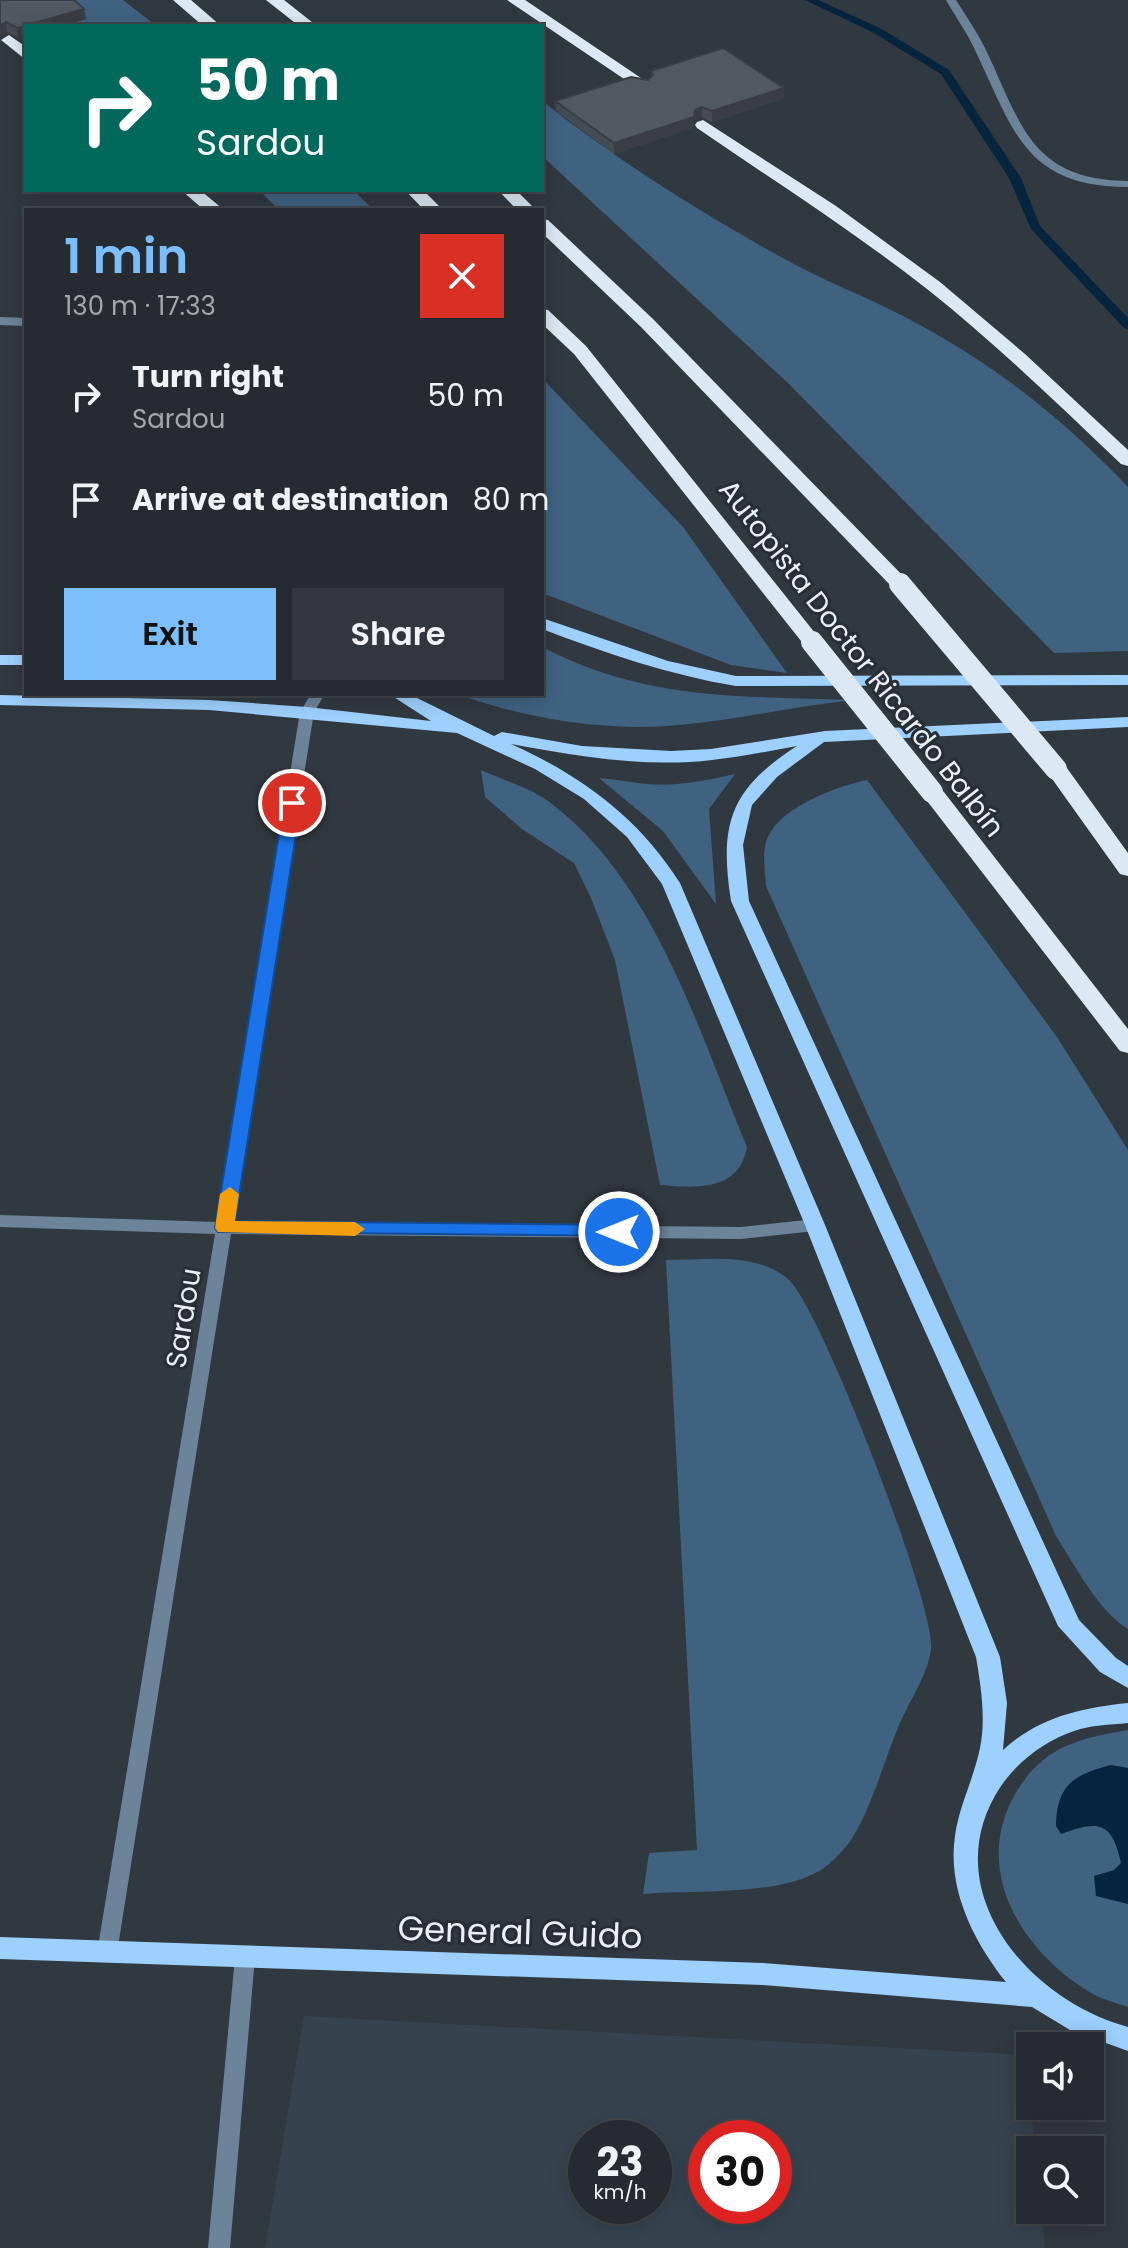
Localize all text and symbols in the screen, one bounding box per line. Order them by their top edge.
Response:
text: 50 m [196,41,340,120]
icon: right [64,56,168,160]
text: Sardou [196,117,325,168]
text: 1 min [64,223,188,290]
button: close [420,234,504,318]
text: 130 m · 17:33 [64,288,216,324]
text: Turn right [132,355,284,398]
icon: right [64,374,108,418]
text: 50 m [427,374,504,417]
text: Sardou [132,401,225,437]
street label: Autopista Doctor Ricardo Balbín [710,471,1014,845]
icon: arrive [64,478,108,522]
text: Arrive at destination [132,478,449,521]
text: 80 m [473,478,549,521]
button: Exit [64,588,276,680]
button: Share [292,588,504,680]
pin [258,769,326,837]
icon: arrive [270,781,314,825]
position arrow [577,1190,661,1274]
street label: Sardou [156,1265,211,1371]
street label: General Guido [397,1904,643,1960]
map controls [1016,2032,1104,2224]
button: sound [1016,2032,1104,2120]
speed limit sign: 30 [688,2120,792,2224]
text: 23 [596,2134,644,2190]
button: search [1016,2136,1104,2224]
text: km/h [593,2178,647,2206]

